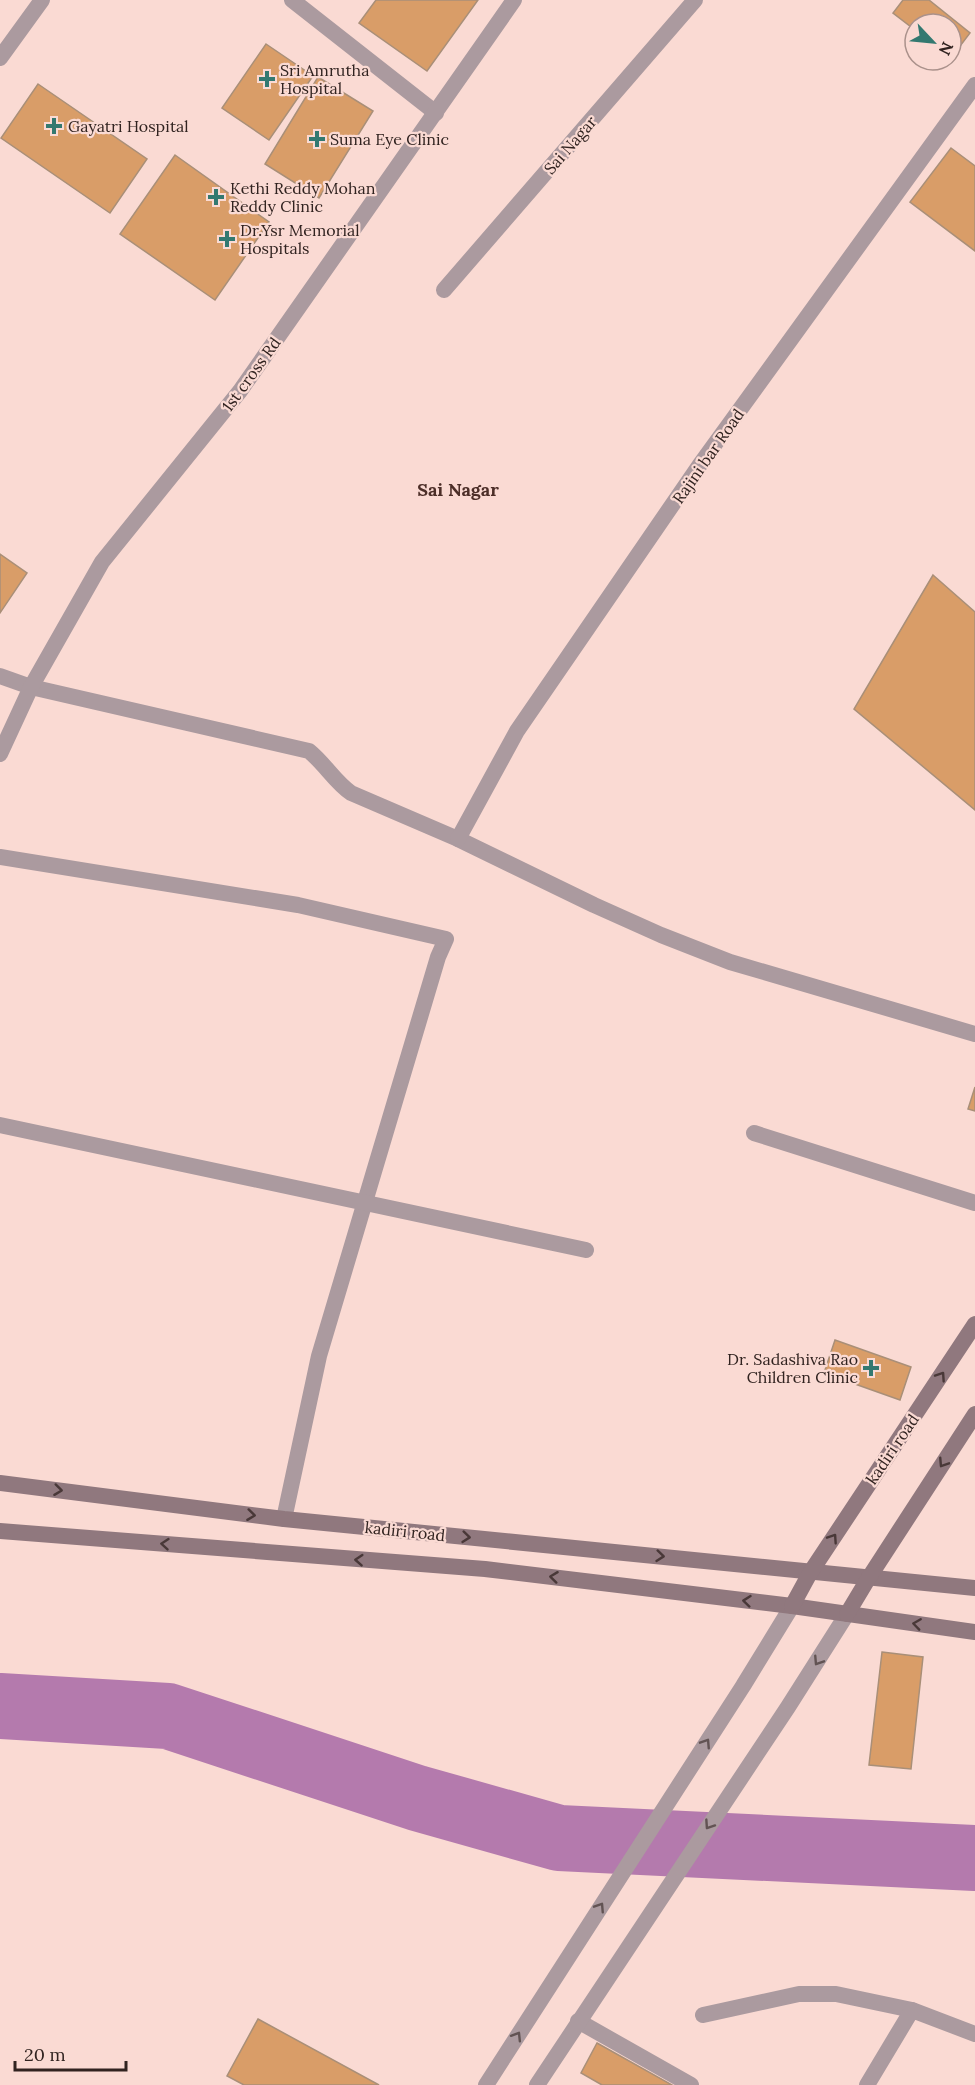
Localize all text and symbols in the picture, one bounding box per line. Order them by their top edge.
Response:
north arrow [903,12,963,72]
text: N [935,39,958,59]
place label: Sri Amrutha Hospital [280,60,369,98]
marker: Sri Amrutha Hospital [258,70,276,88]
street label: Sai Nagar [539,112,601,178]
place label: Gayatri Hospital [68,116,189,136]
marker: Gayatri Hospital [45,117,63,135]
place label: Suma Eye Clinic [330,129,449,149]
marker: Suma Eye Clinic [308,130,326,148]
place label: Kethi Reddy Mohan Reddy Clinic [230,178,376,216]
marker: Kethi Reddy Mohan Reddy Clinic [207,188,225,206]
place label: Dr.Ysr Memorial Hospitals [240,220,360,258]
marker: Dr.Ysr Memorial Hospitals [218,230,236,248]
street label: 1st cross Rd [217,333,285,415]
street label: Rajini bar Road [668,404,748,507]
district label: Sai Nagar [417,478,499,501]
place label: Dr. Sadashiva Rao Children Clinic [727,1349,858,1387]
marker: Dr. Sadashiva Rao Children Clinic [862,1359,880,1377]
one-way arrow [934,1371,945,1382]
street label: kadiri road [861,1410,923,1488]
one-way arrow [939,1456,950,1467]
one-way arrow [53,1484,63,1496]
one-way arrow [247,1508,256,1521]
street label: kadiri road [364,1517,447,1545]
one-way arrow [462,1530,471,1543]
one-way arrow [826,1534,837,1545]
one-way arrow [161,1538,170,1551]
one-way arrow [656,1549,665,1562]
one-way arrow [355,1553,364,1566]
one-way arrow [549,1572,558,1584]
one-way arrow [743,1595,752,1608]
one-way arrow [912,1618,922,1631]
one-way arrow [814,1654,825,1665]
one-way arrow [699,1739,710,1750]
one-way arrow [705,1819,716,1830]
one-way arrow [592,1903,604,1913]
one-way arrow [510,2031,521,2042]
scale bar [15,2034,126,2072]
text: 20 m [24,2043,66,2066]

